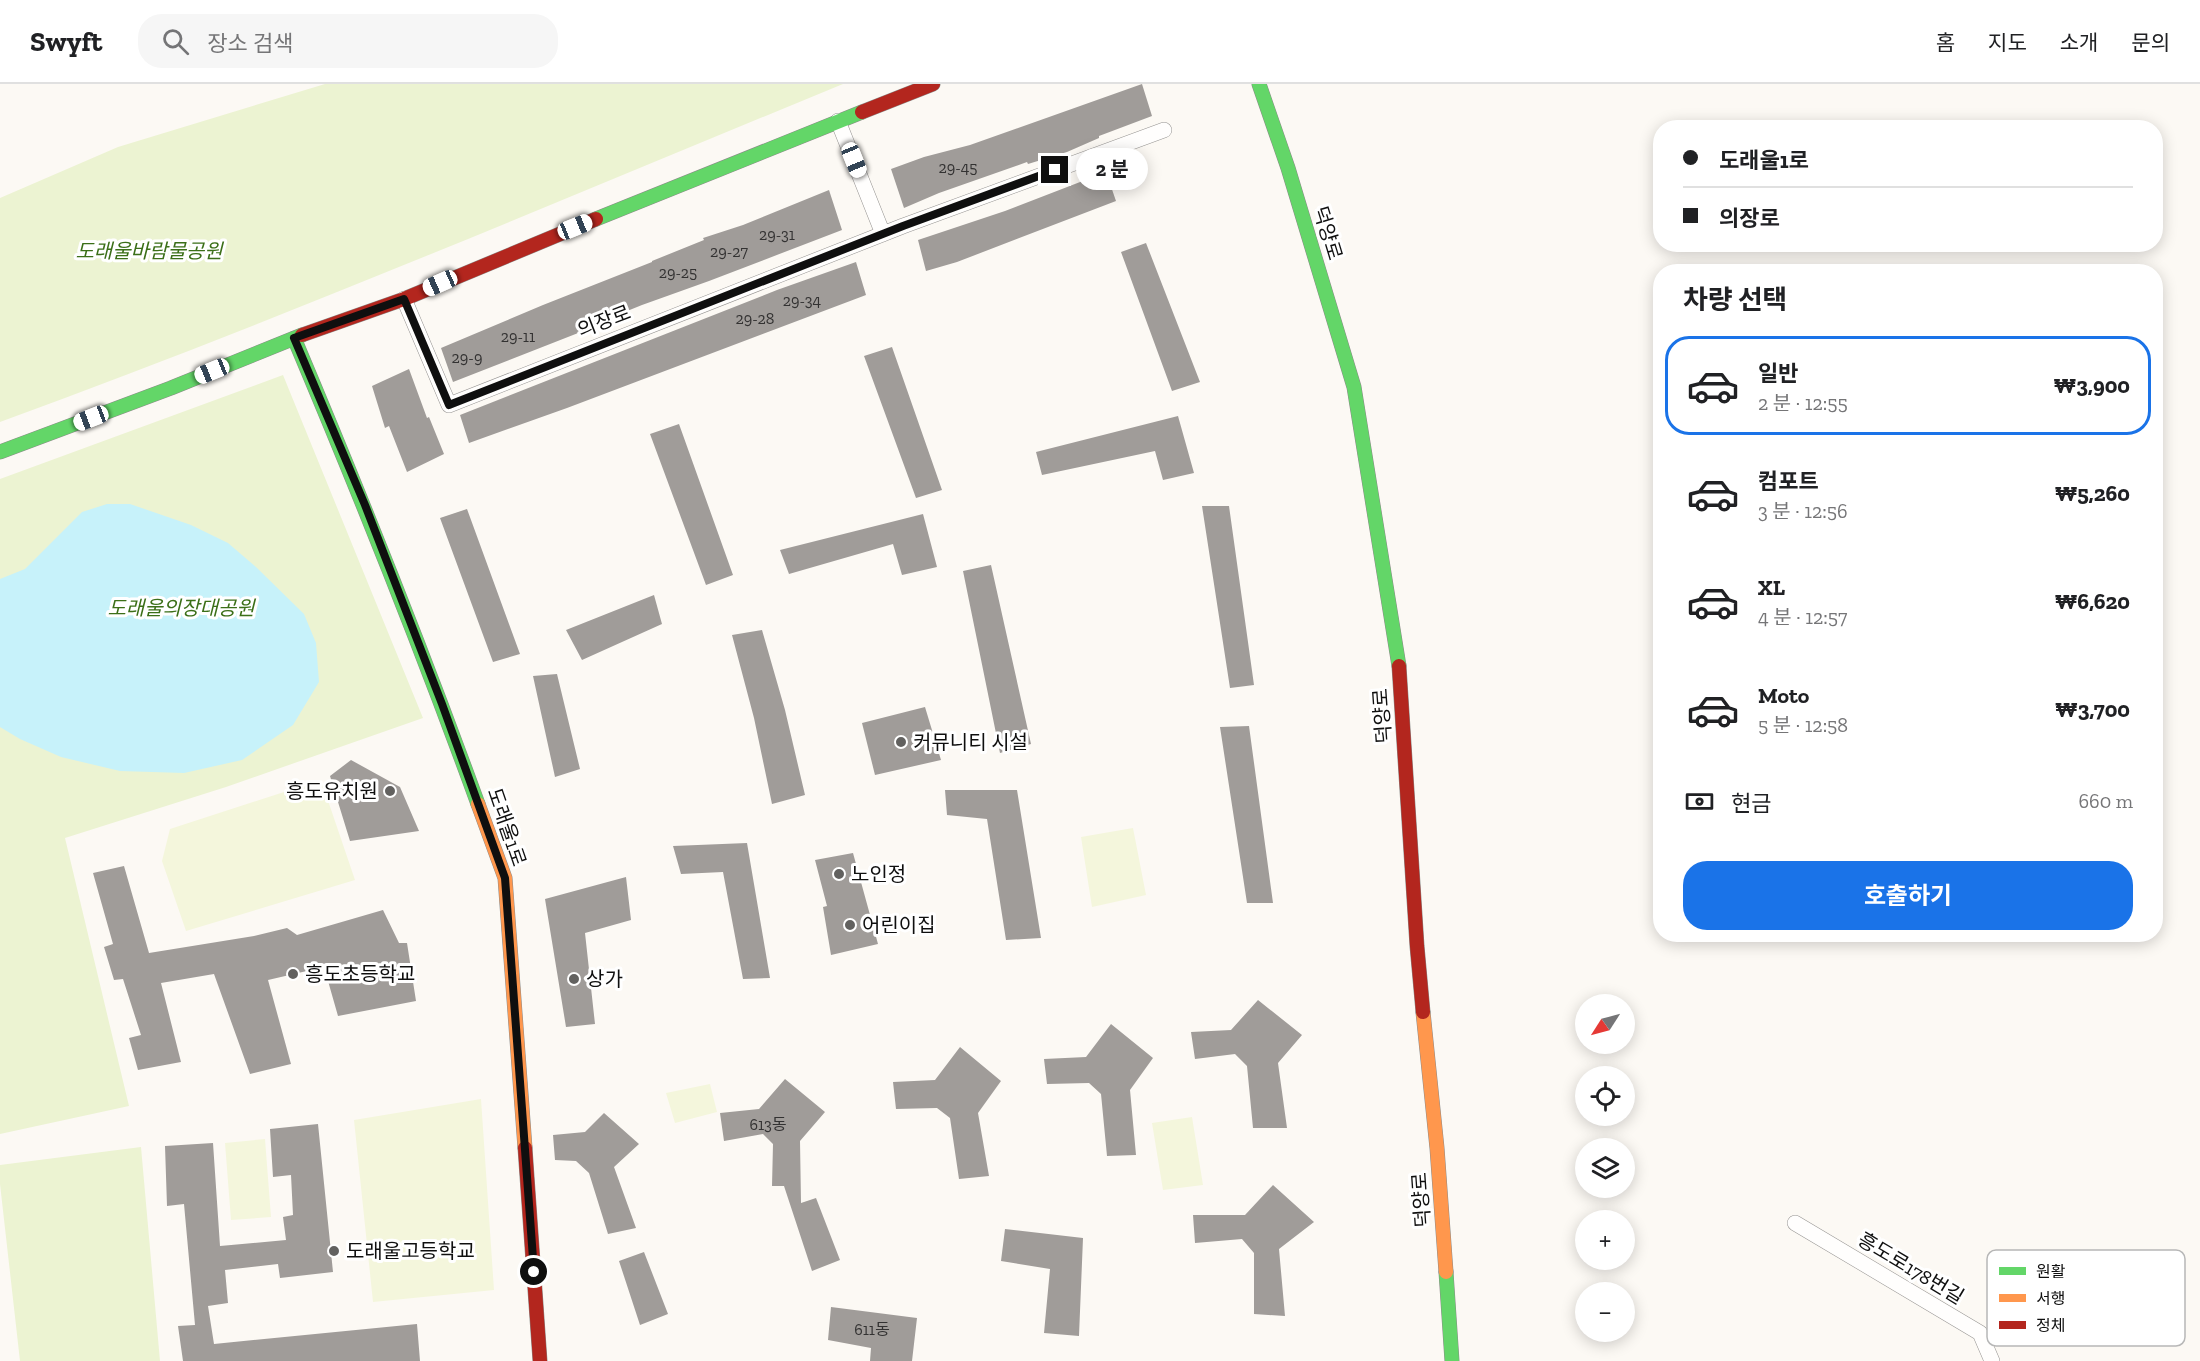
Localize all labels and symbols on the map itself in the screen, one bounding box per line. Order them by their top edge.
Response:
car [839,140,869,180]
callout: 2 분 [1076,149,1148,191]
route end [1041,156,1068,183]
house number: 29-45 [938,158,978,177]
street label: 덕양로 [1308,203,1348,263]
car [555,212,595,242]
house number: 29-31 [759,225,795,244]
park label: 도래울바람물공원 [75,239,224,263]
house number: 29-27 [710,242,748,261]
house number: 29-25 [659,263,697,282]
car [420,267,460,299]
house number: 29-34 [783,291,822,310]
street label: 의장로 [574,300,634,342]
house number: 29-28 [736,309,774,328]
house number: 29-11 [501,327,535,346]
house number: 29-9 [452,348,482,367]
car [192,356,232,386]
car [71,403,111,433]
park label: 도래울의장대공원 [107,596,256,620]
street label: 덕양로 [1368,688,1396,744]
place label: 커뮤니티 시설 [913,730,1028,754]
marker: 커뮤니티 시설 [894,735,908,749]
place label: 흥도유치원 [286,779,378,803]
marker: 흥도유치원 [383,784,397,798]
street label: 도래울1로 [482,785,532,869]
place label: 노인정 [851,862,906,886]
marker: 노인정 [832,867,846,881]
place label: 어린이집 [862,913,936,937]
marker: 어린이집 [843,918,857,932]
place label: 흥도초등학교 [305,962,415,986]
marker: 흥도초등학교 [286,967,300,981]
place label: 상가 [586,967,623,991]
marker: 상가 [567,972,581,986]
north arrow [1575,994,1635,1054]
house number: 613동 [749,1115,787,1134]
street label: 덕양로 [1407,1172,1435,1228]
street label: 흥도로178번길 [1854,1227,1968,1309]
place label: 도래울고등학교 [346,1239,475,1263]
marker: 도래울고등학교 [327,1244,341,1258]
legend [1987,1250,2185,1346]
route start [520,1258,547,1285]
text: 원활 [2036,1262,2066,1281]
text: 서행 [2036,1289,2065,1308]
text: 정체 [2036,1316,2065,1335]
house number: 611동 [854,1320,890,1339]

